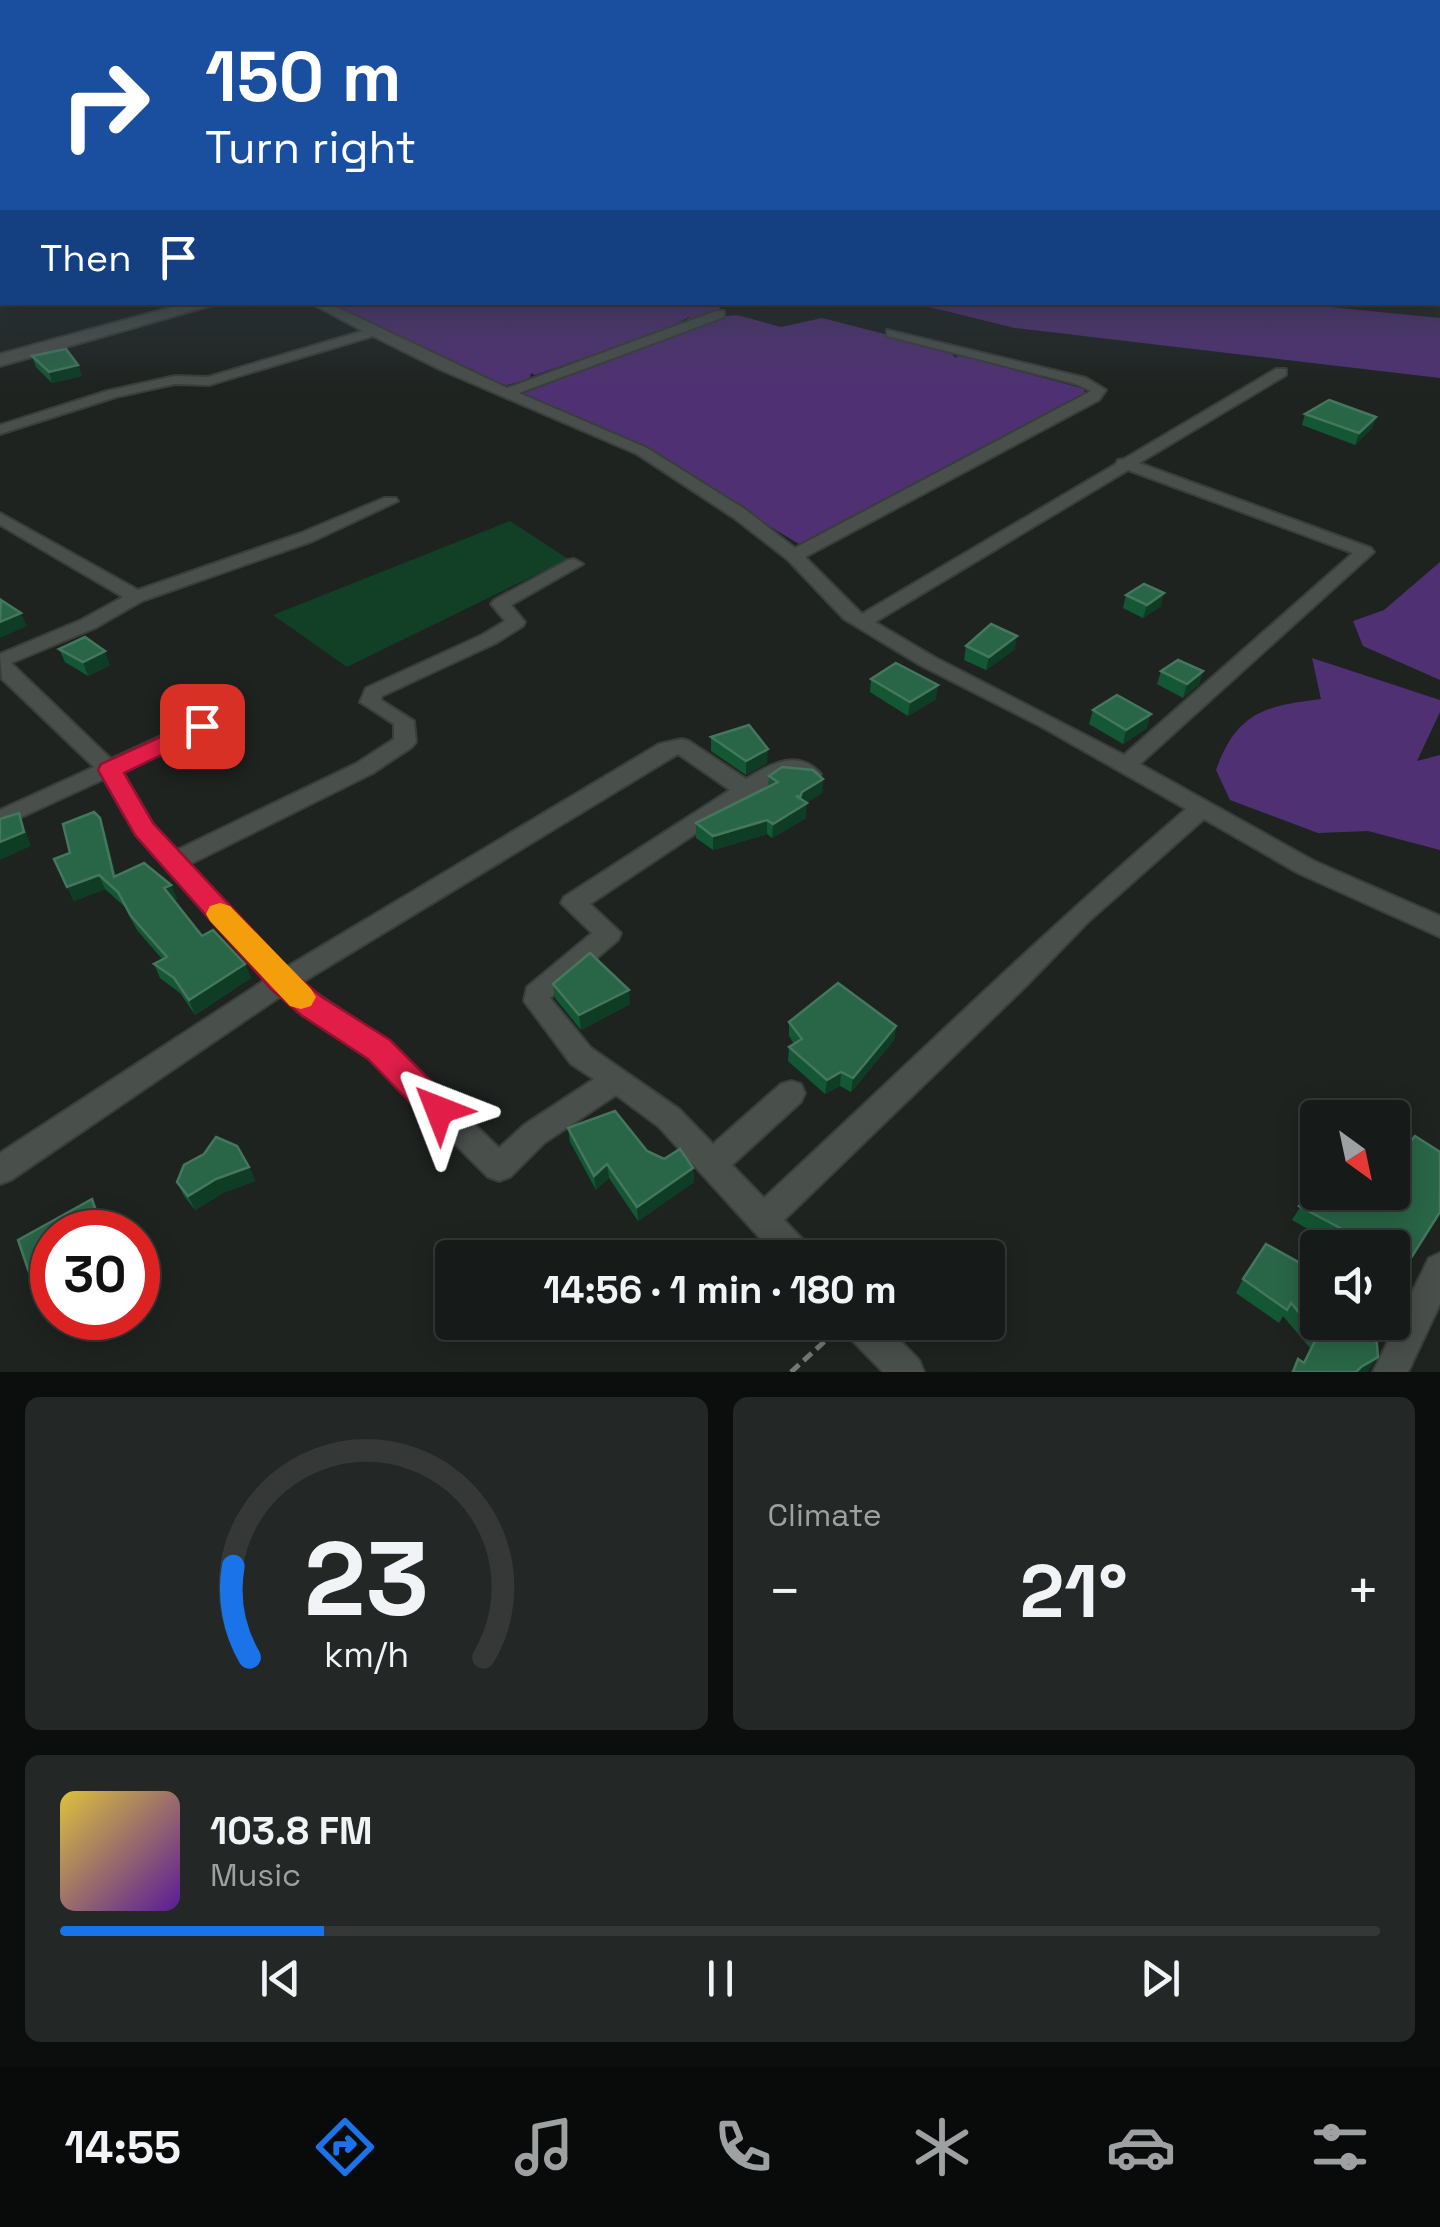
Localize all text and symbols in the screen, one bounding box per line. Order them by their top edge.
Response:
text: 150 m [205,32,402,121]
icon: right [40,40,170,170]
text: Turn right [205,119,416,176]
icon: arrive [151,230,206,285]
text: Then [40,234,131,282]
pin [160,684,245,769]
icon: arrive [175,699,230,754]
position arrow [387,1058,491,1162]
north arrow [1300,1100,1410,1210]
map controls [1300,1100,1410,1340]
speed limit sign: 30 [30,1210,160,1340]
button: sound [1300,1230,1410,1340]
text: 14:56 · 1 min · 180 m [543,1266,897,1314]
text: Climate [768,1495,882,1535]
text: 23 [304,1513,429,1645]
text: 21° [1020,1543,1128,1639]
text: − [768,1556,802,1626]
text: + [1346,1556,1380,1626]
text: km/h [324,1632,409,1677]
text: 103.8 FM [210,1807,373,1855]
text: Music [210,1855,301,1895]
icon: previous [253,1951,308,2006]
icon: pause [693,1951,748,2006]
icon: next [1133,1951,1188,2006]
icon: directions [310,2112,380,2182]
icon: music [509,2112,579,2182]
icon: phone [708,2112,778,2182]
icon: climate [907,2112,977,2182]
icon: car [1106,2112,1176,2182]
icon: filters [1305,2112,1375,2182]
text: 14:55 [65,2119,181,2176]

